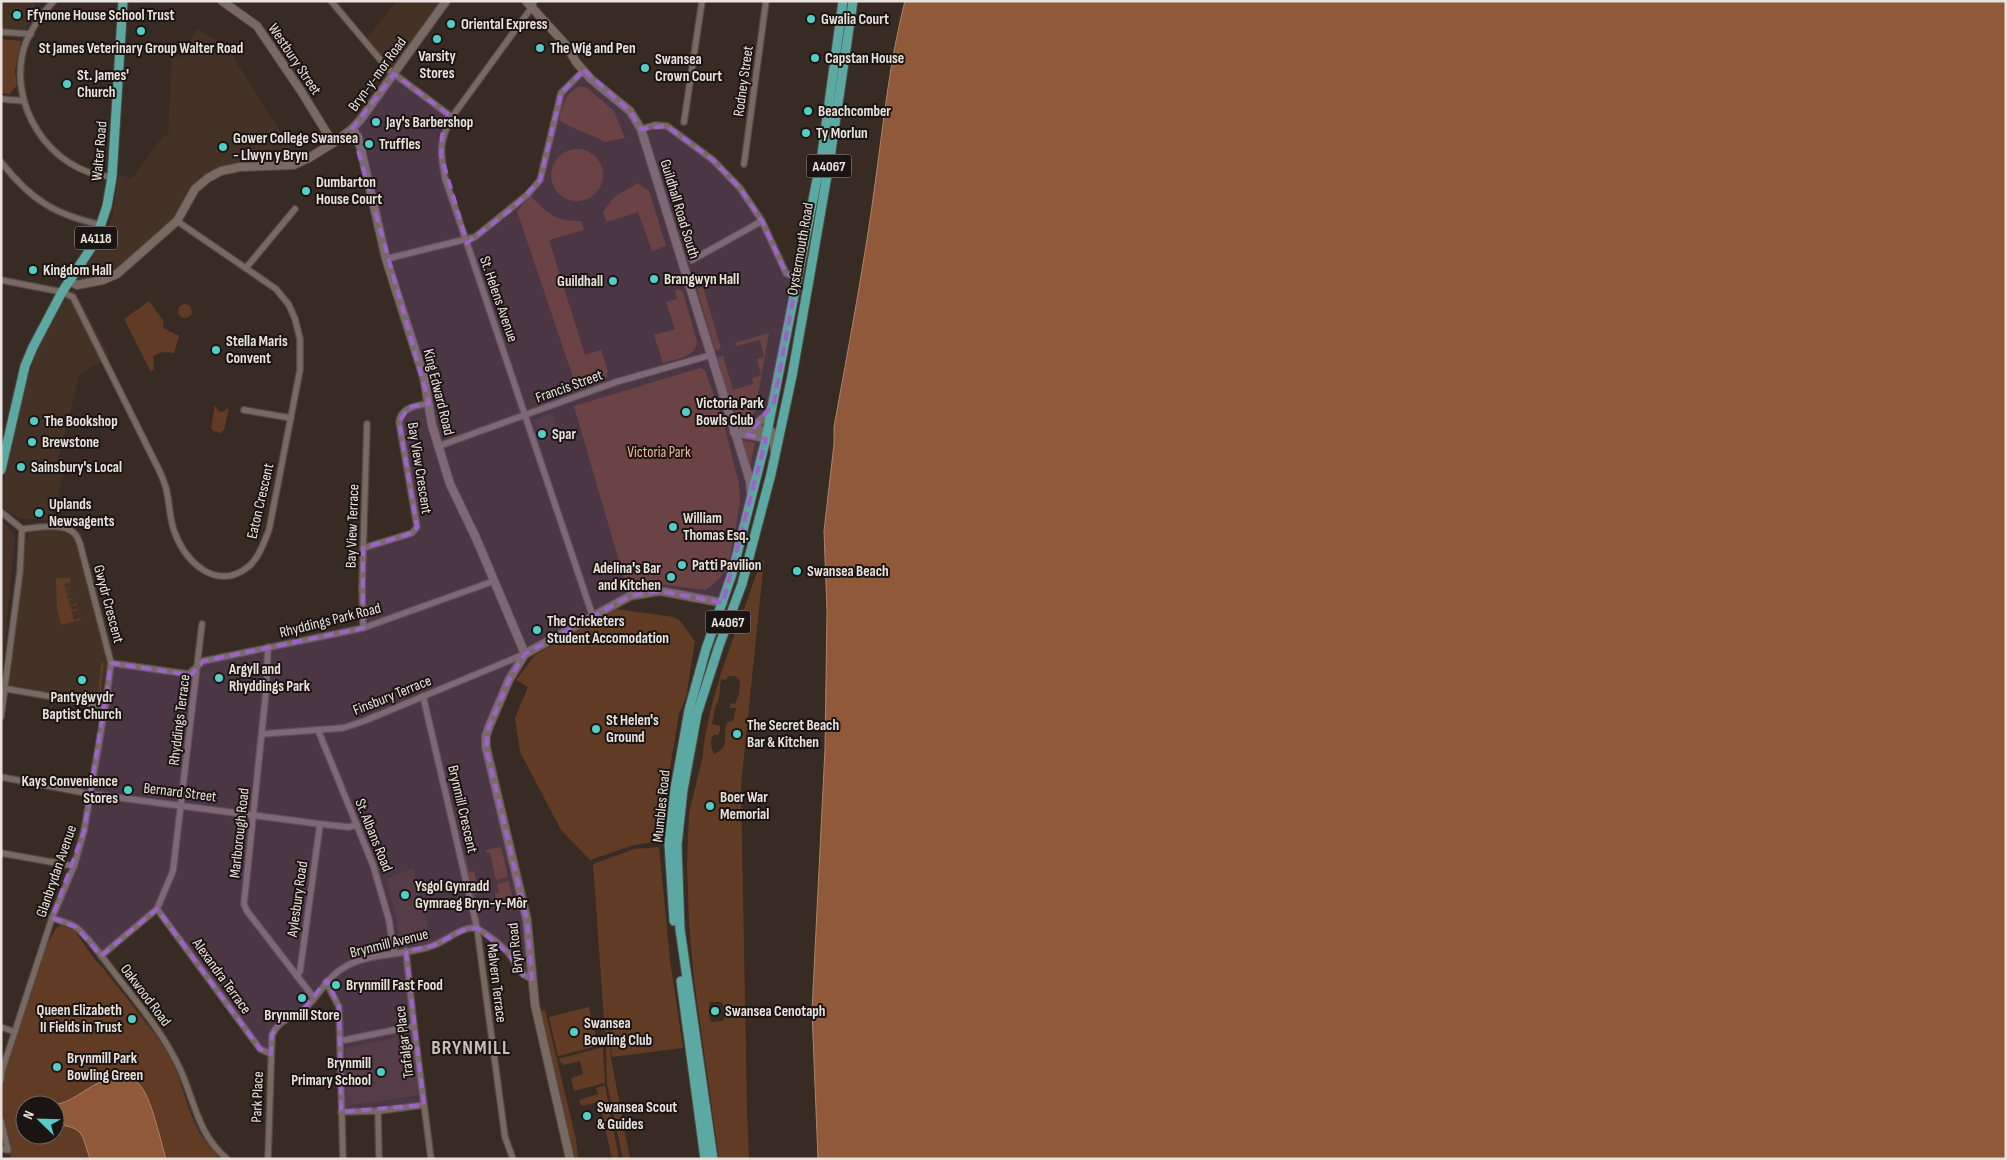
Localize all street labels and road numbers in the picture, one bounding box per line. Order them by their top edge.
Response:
street label: Westbury Street [264,20,326,99]
street label: Bryn-y-mor Road [344,33,411,115]
street label: Rodney Street [729,44,758,118]
street label: Walter Road [87,120,112,182]
road number: A4067 [806,154,852,178]
street label: Guildhall Road South [655,157,704,261]
street label: Oystermouth Road [783,201,818,297]
road number: A4118 [75,227,117,250]
street label: St. Helens Avenue [475,254,522,345]
street label: King Edward Road [419,347,458,437]
street label: Francis Street [533,365,606,407]
street label: Bay View Crescent [403,421,436,516]
street label: Eaton Crescent [243,461,278,541]
street label: Bay View Terrace [342,484,363,568]
street label: Gwydr Crescent [89,563,128,646]
street label: Rhyddings Park Road [277,599,383,642]
road number: A4067 [706,610,750,634]
street label: Finsbury Terrace [350,671,434,720]
street label: Rhyddings Terrace [164,673,195,767]
street label: Brynmill Crescent [443,763,482,855]
street label: Mumbles Road [648,769,675,843]
street label: Bernard Street [142,779,218,806]
street label: Marlborough Road [225,787,254,879]
street label: St. Albans Road [350,796,397,874]
street label: Glanbrydan Avenue [32,823,81,920]
street label: Aylesbury Road [283,860,312,939]
street label: Bryn Road [503,922,528,974]
street label: Brynmill Avenue [348,925,430,962]
street label: Alexandra Terrace [187,934,255,1018]
street label: Malvern Terrace [482,942,511,1024]
street label: Oakwood Road [116,960,175,1030]
street label: Trafalgar Place [391,1005,418,1079]
street label: Park Place [247,1071,268,1123]

